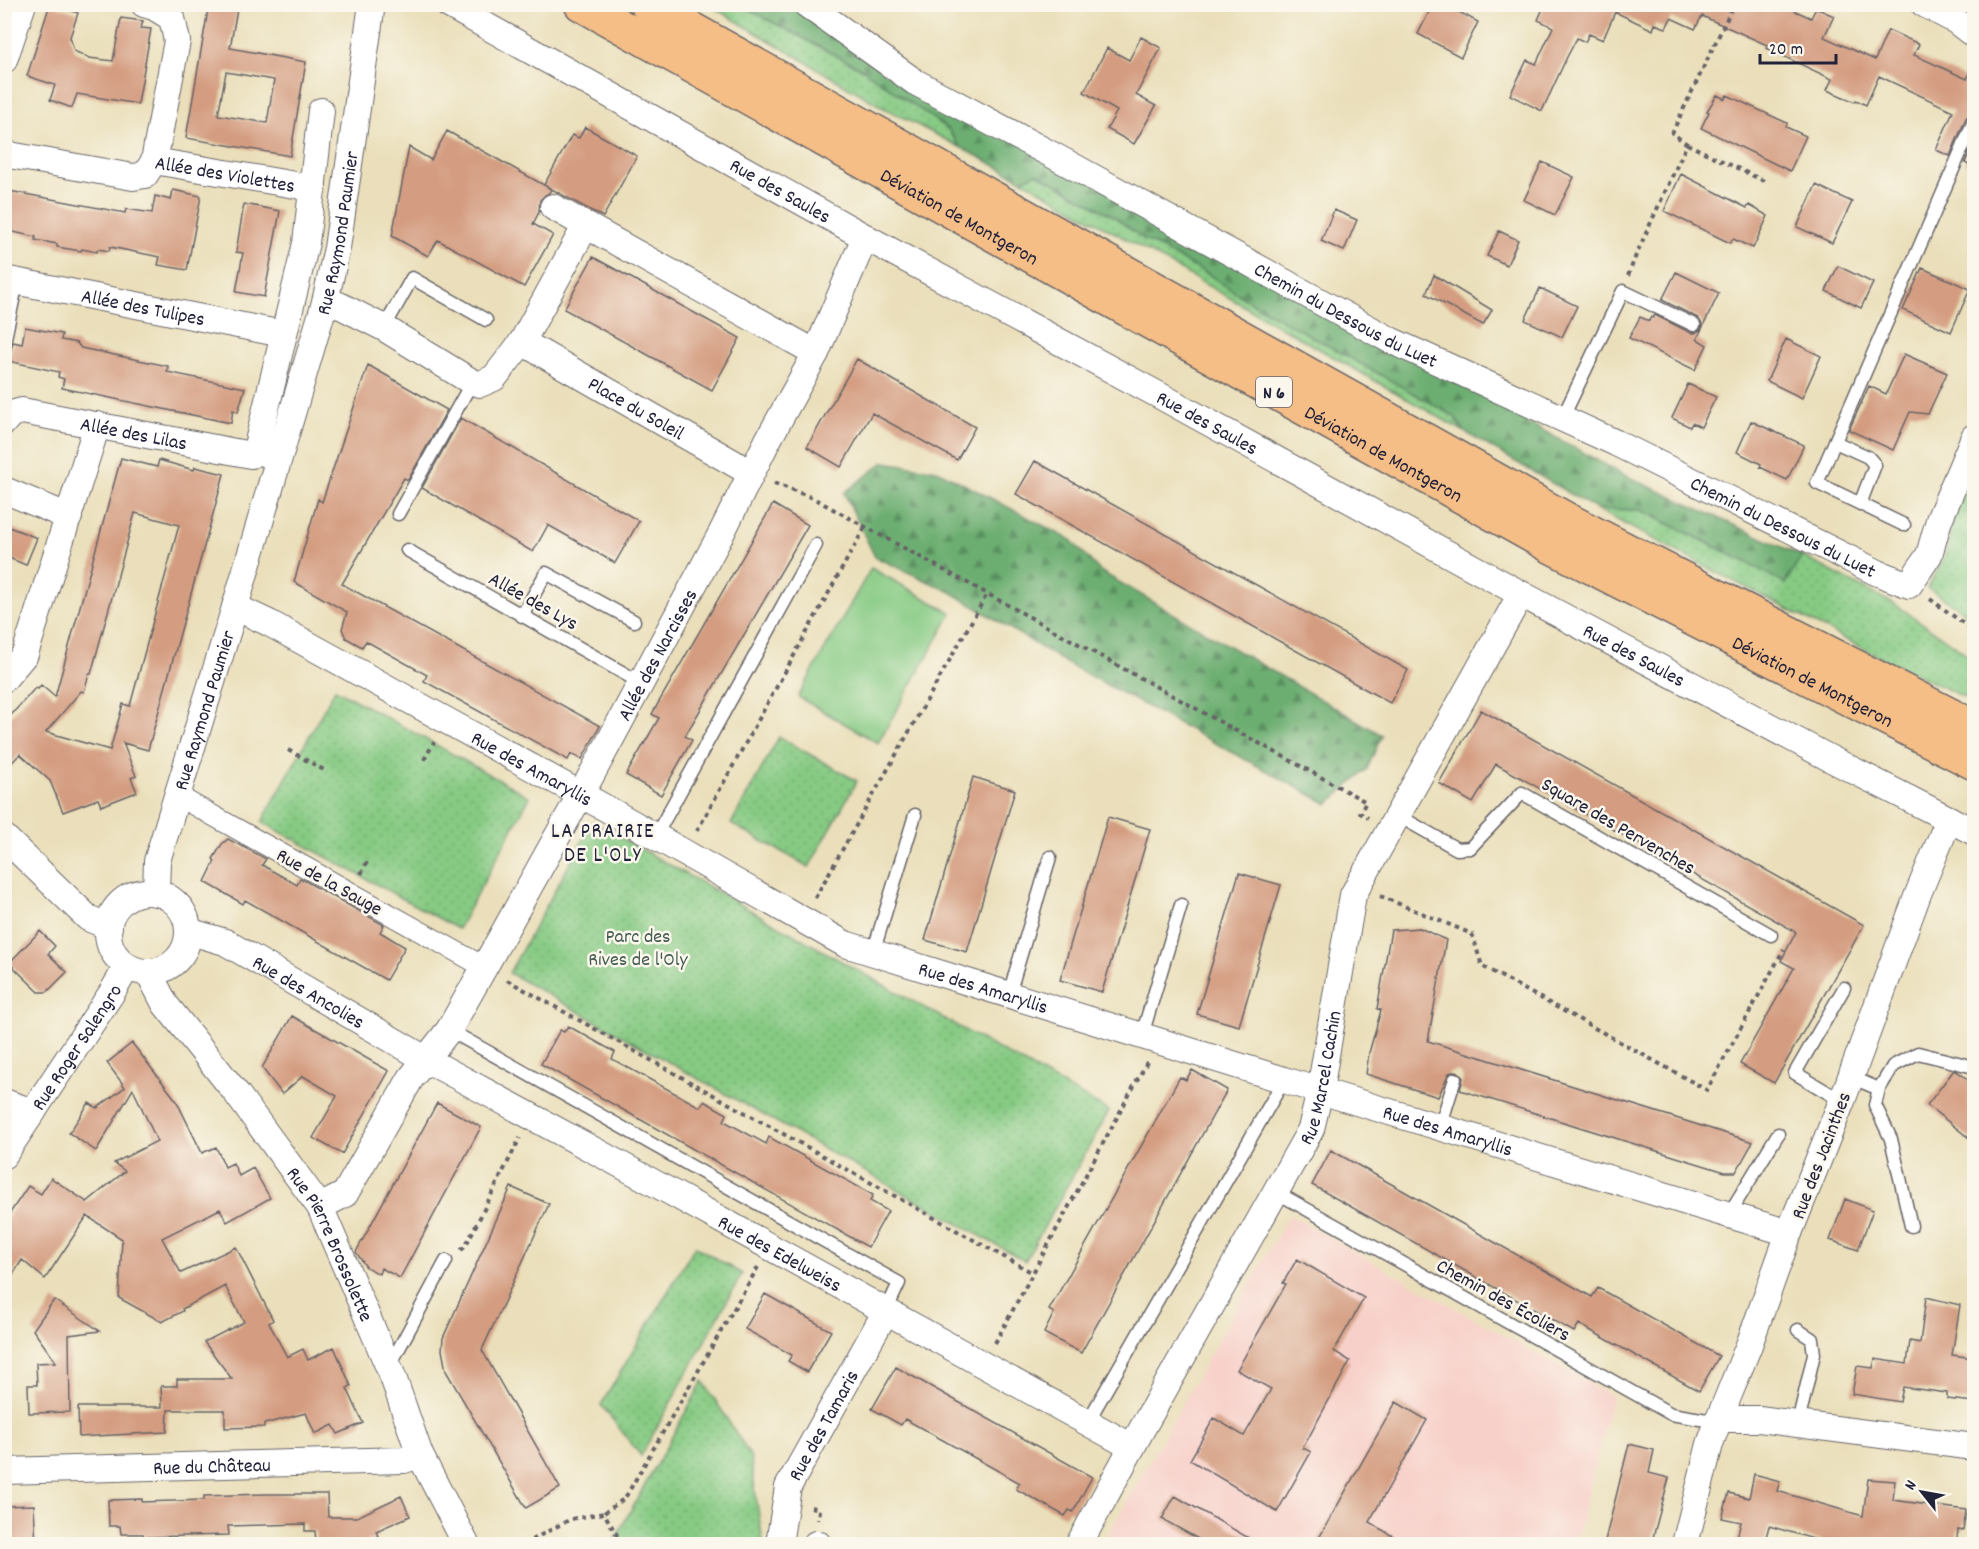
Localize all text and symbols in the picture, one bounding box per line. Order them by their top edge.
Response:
scale bar [1760,27,1836,65]
text: 20 m [1769,38,1803,63]
street label: Rue Raymond Paumier [311,149,368,319]
street label: Allée des Violettes [153,150,297,202]
street label: Rue des Saules [724,153,835,232]
street label: Déviation de Montgeron [874,163,1043,274]
street label: Chemin du Dessous du Luet [1248,257,1441,377]
street label: Allée des Tulipes [79,284,207,335]
street label: Place du Soleil [582,371,689,449]
road number: N 6 [1256,377,1292,407]
street label: Rue des Saules [1151,385,1262,464]
street label: Déviation de Montgeron [1298,400,1467,511]
street label: Allée des Lilas [78,411,189,459]
street label: Chemin du Dessous du Luet [1685,471,1880,587]
street label: Allée des Lys [483,567,582,639]
street label: Allée des Narcisses [612,585,706,727]
street label: Rue des Saules [1577,618,1689,696]
street label: Rue Raymond Paumier [169,627,244,794]
street label: Déviation de Montgeron [1727,631,1897,736]
street label: Rue des Amaryllis [465,726,596,815]
street label: Square des Pervenches [1535,772,1700,883]
district label: LA PRAIRIE DE L'OLY [551,818,655,872]
street label: Rue de la Sauge [270,843,387,924]
park label: Parc des Rives de l'Oly [588,924,689,975]
street label: Rue des Ancolies [246,950,369,1038]
street label: Rue des Amaryllis [914,957,1051,1023]
street label: Rue Roger Salengro [26,980,131,1117]
street label: Rue Marcel Cachin [1294,1009,1350,1151]
street label: Rue des Jacinthes [1786,1088,1860,1224]
street label: Rue des Amaryllis [1379,1100,1515,1165]
street label: Rue Pierre Brossolette [278,1162,379,1327]
street label: Rue des Edelweiss [712,1210,846,1301]
street label: Chemin des Écoliers [1430,1253,1575,1350]
street label: Rue des Tamaris [783,1366,867,1487]
street label: Rue du Château [153,1453,271,1484]
north arrow [1892,1462,1952,1522]
text: N [1899,1476,1923,1495]

